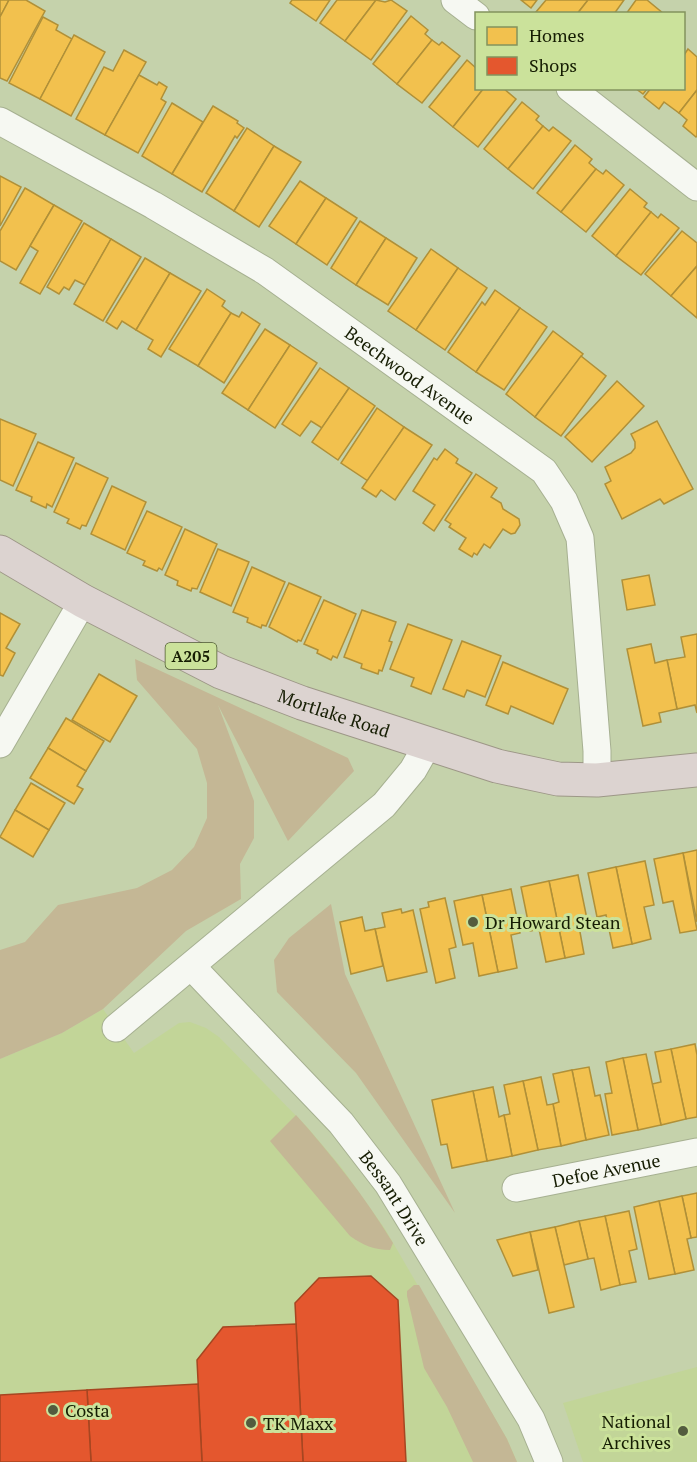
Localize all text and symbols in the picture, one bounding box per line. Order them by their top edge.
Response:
legend [475,12,685,90]
text: Homes [529,23,584,47]
text: Shops [529,53,577,77]
street label: Beechwood Avenue [340,320,480,430]
road number: A205 [166,643,216,669]
street label: Mortlake Road [275,683,393,743]
place label: Dr Howard Stean [485,910,621,934]
marker: Dr Howard Stean [466,915,480,929]
street label: Bessant Drive [354,1145,435,1250]
street label: Defoe Avenue [550,1148,662,1193]
place label: Costa [65,1398,110,1422]
marker: Costa [46,1403,60,1417]
place label: National Archives [601,1409,671,1454]
place label: TK Maxx [263,1411,334,1435]
marker: TK Maxx [244,1416,258,1430]
marker: National Archives [676,1424,690,1438]

